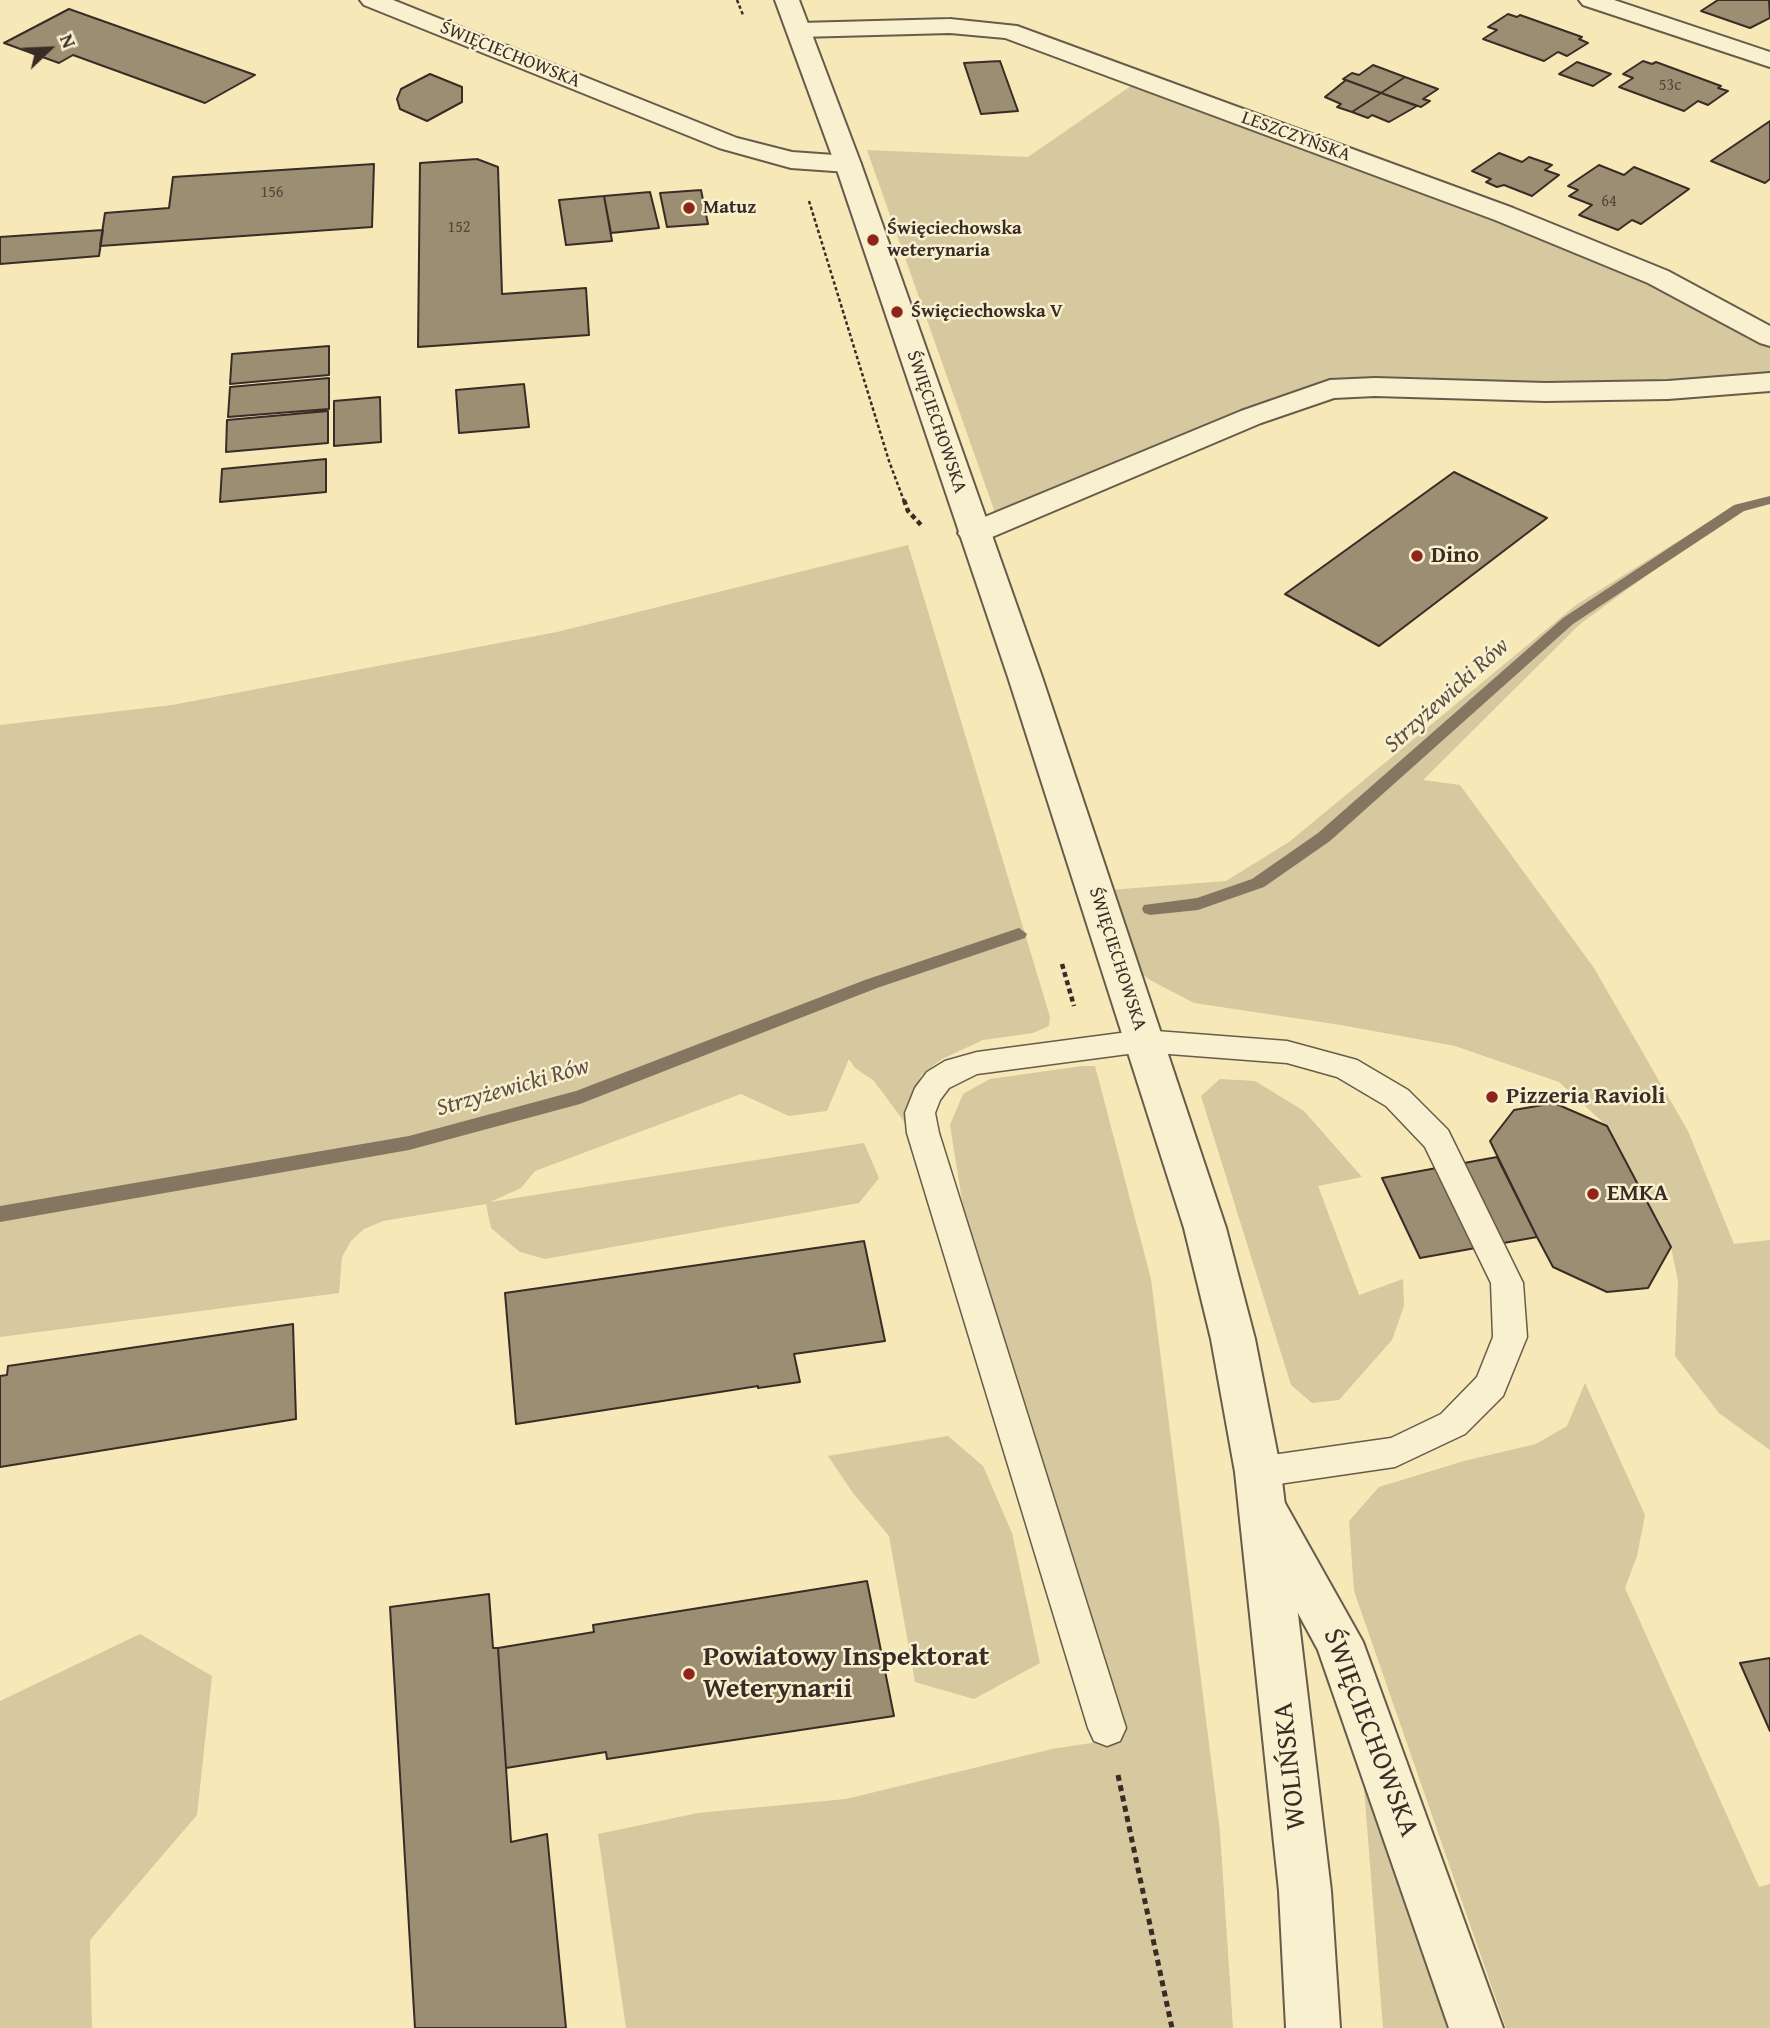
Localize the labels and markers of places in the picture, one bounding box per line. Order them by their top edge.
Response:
place label: Matuz [703,197,756,219]
marker: Matuz [681,200,697,216]
place label: Święciechowska weterynaria [887,218,1022,262]
marker: Święciechowska weterynaria [865,232,881,248]
place label: Święciechowska V [911,301,1063,323]
marker: Święciechowska V [889,304,905,320]
place label: Dino [1431,542,1479,570]
marker: Dino [1409,548,1425,564]
place label: Pizzeria Ravioli [1506,1083,1665,1111]
marker: Pizzeria Ravioli [1484,1089,1500,1105]
place label: EMKA [1607,1180,1668,1208]
marker: EMKA [1585,1186,1601,1202]
place label: Powiatowy Inspektorat Weterynarii [703,1641,989,1707]
marker: Powiatowy Inspektorat Weterynarii [681,1666,697,1682]

